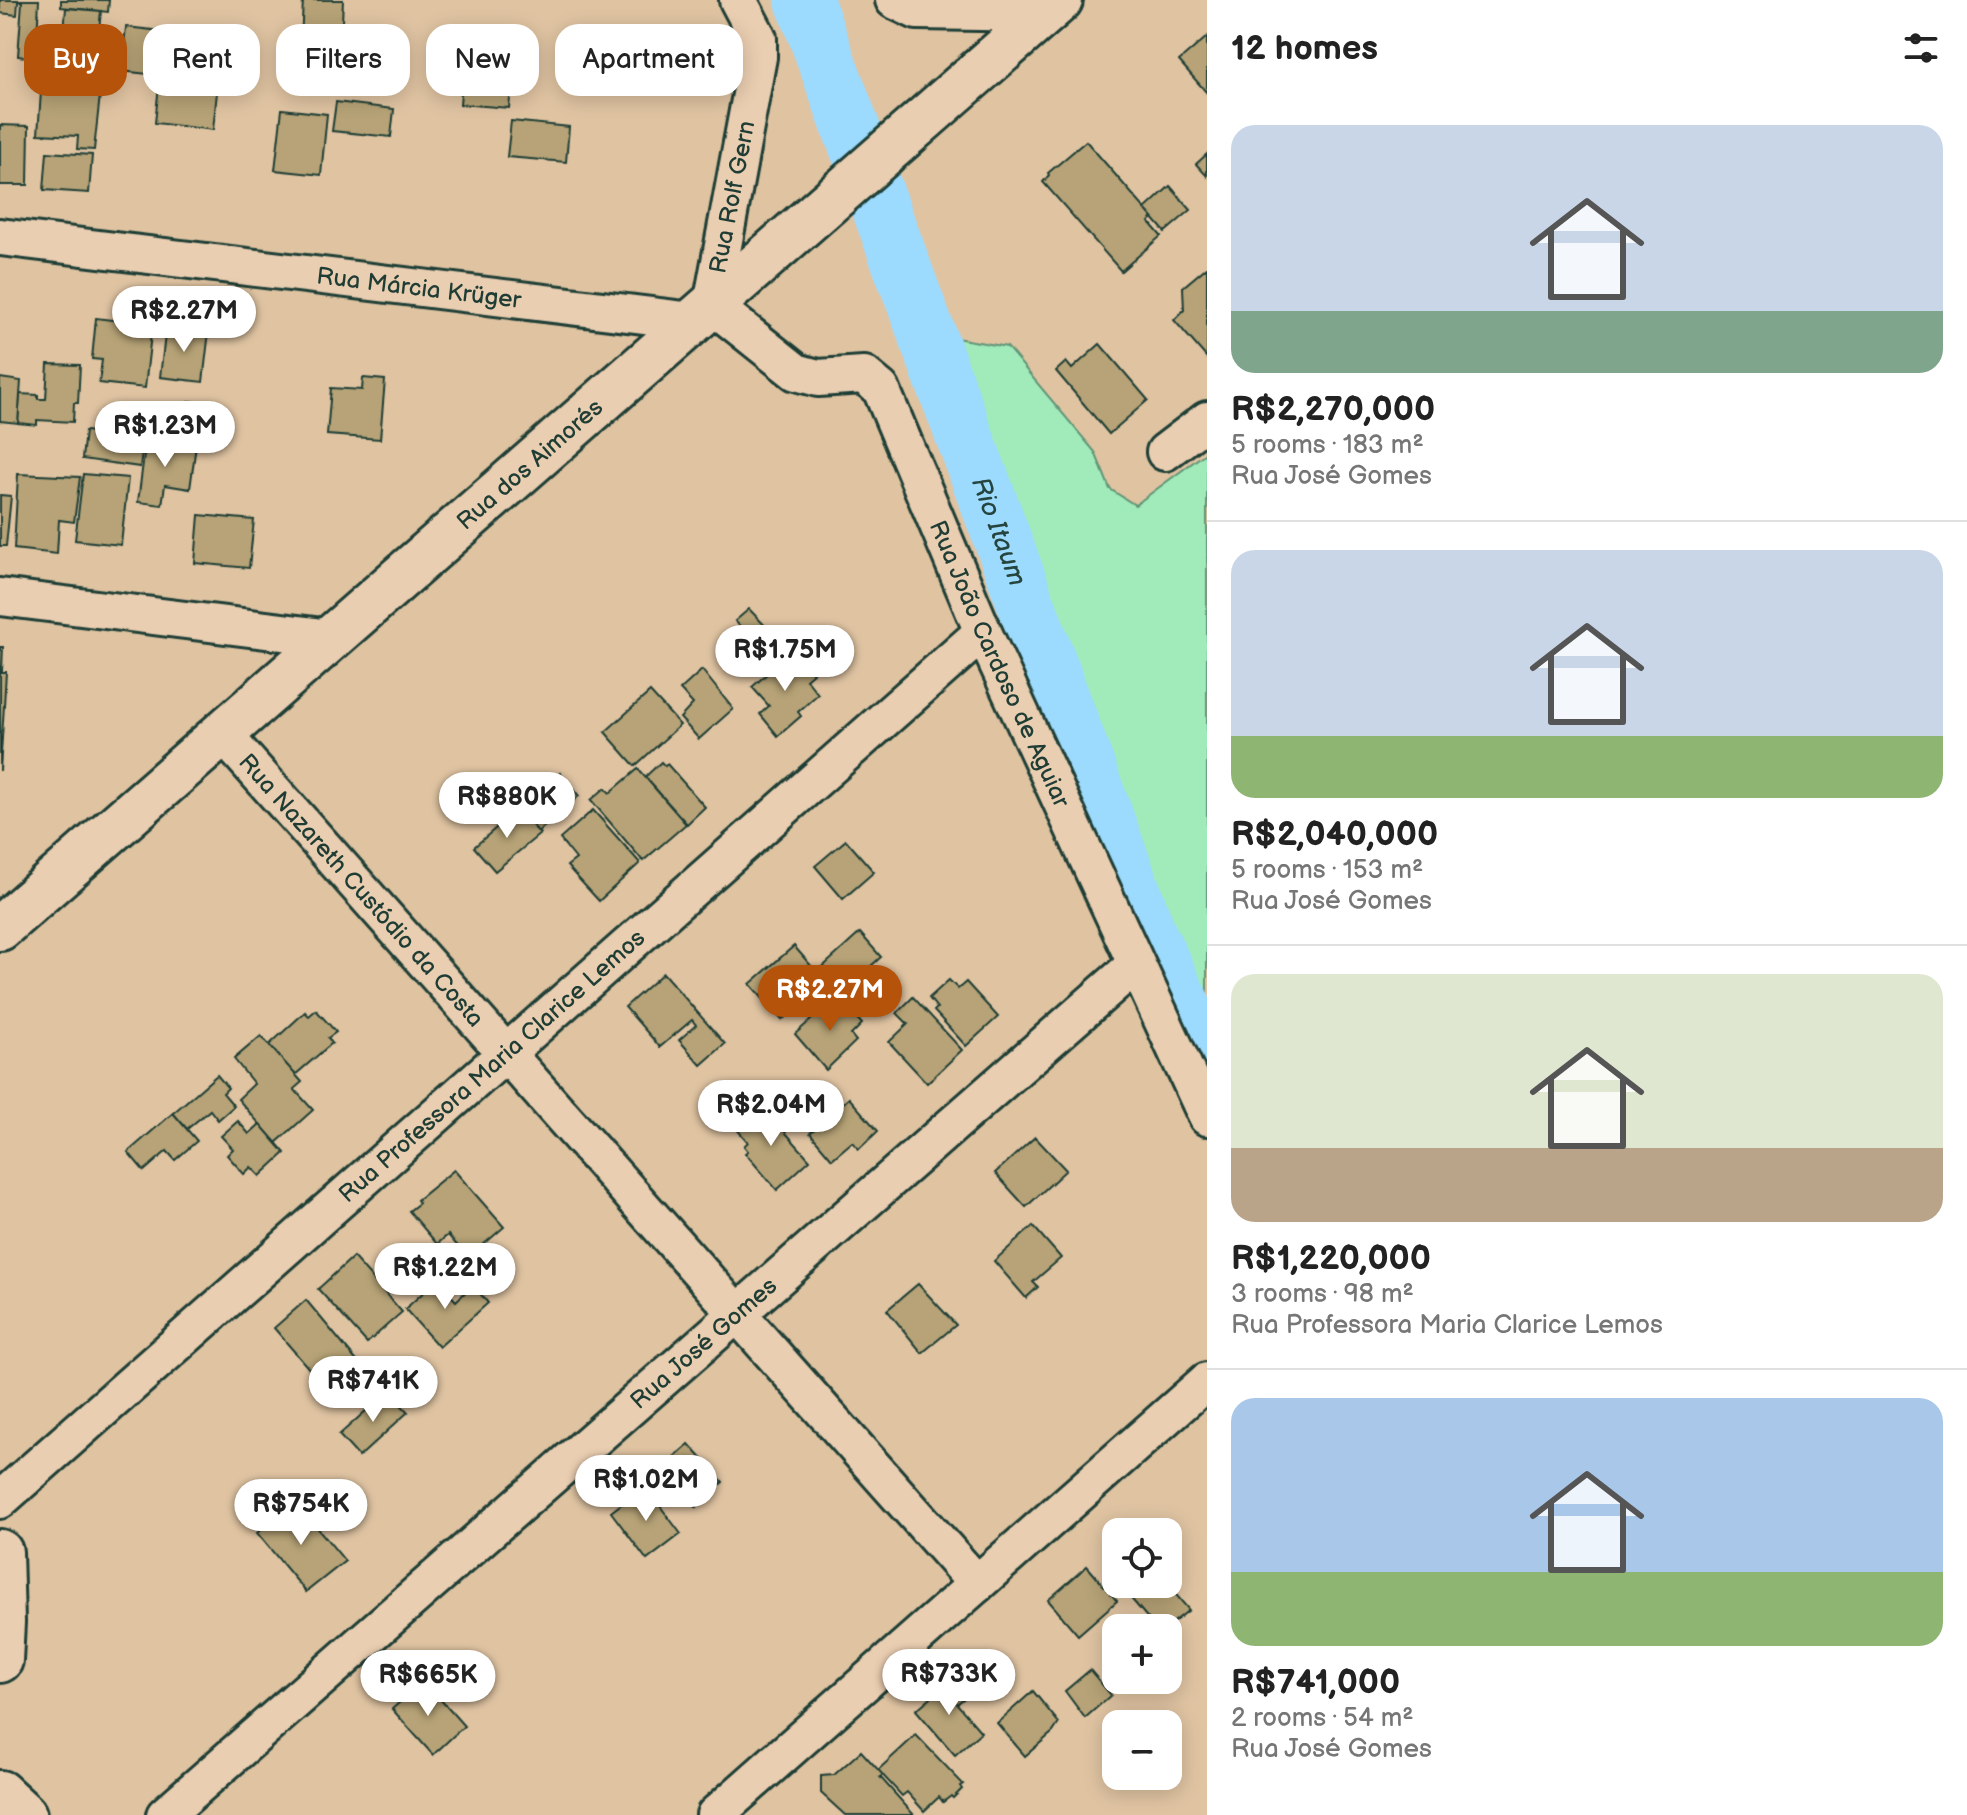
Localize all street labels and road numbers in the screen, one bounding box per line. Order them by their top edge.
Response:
street label: Rua Rolf Gern [703,118,762,276]
street label: Rua Márcia Krüger [315,261,523,315]
street label: Rua dos Aimorés [451,393,609,536]
street label: Rua João Cardoso de Aguiar [923,516,1076,812]
street label: Rua Nazareth Custódio da Costa [232,748,490,1033]
street label: Rua Professora Maria Clarice Lemos [333,923,651,1209]
street label: Rua José Gomes [625,1271,783,1416]

